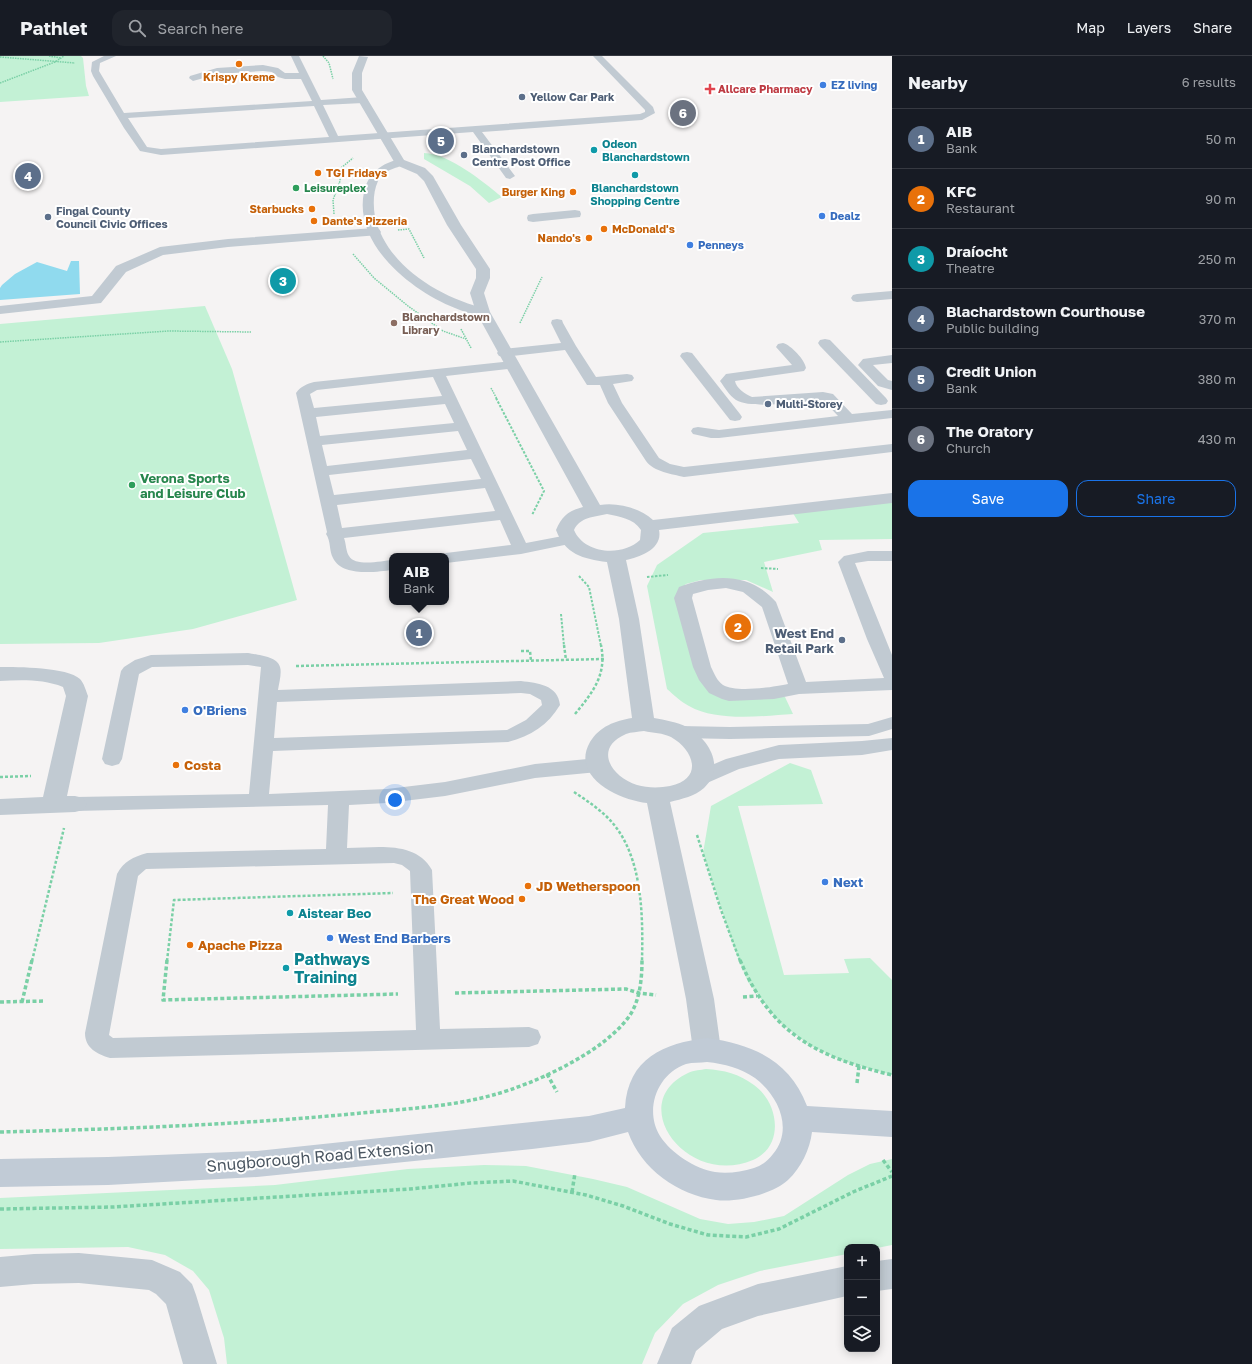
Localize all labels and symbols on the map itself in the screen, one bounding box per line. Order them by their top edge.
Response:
marker: Krispy Kreme [234,59,244,69]
place label: Krispy Kreme [203,70,276,83]
place label: EZ living [831,78,878,91]
marker: EZ living [818,80,828,90]
place label: Allcare Pharmacy [718,82,813,95]
marker: Allcare Pharmacy [705,84,715,94]
place label: Yellow Car Park [530,90,615,103]
marker: Yellow Car Park [517,92,527,102]
pin: 6 [670,98,696,128]
pin: 5 [428,126,454,156]
place label: Odeon Blanchardstown [602,137,690,163]
place label: Blanchardstown Centre Post Office [472,142,571,168]
marker: Odeon Blanchardstown [589,145,599,155]
marker: Blanchardstown Centre Post Office [459,150,469,160]
pin: 4 [15,161,41,191]
place label: TGI Fridays [326,166,387,179]
marker: TGI Fridays [313,168,323,178]
marker: Blanchardstown Shopping Centre [630,170,640,180]
place label: Leisureplex [304,181,367,194]
place label: Blanchardstown Shopping Centre [590,181,680,207]
marker: Leisureplex [291,183,301,193]
place label: Burger King [502,185,565,198]
marker: Burger King [568,187,578,197]
place label: Starbucks [250,202,304,215]
place label: Fingal County Council Civic Offices [56,204,168,230]
marker: Starbucks [307,204,317,214]
place label: Dealz [830,209,861,222]
marker: Dealz [817,211,827,221]
marker: Fingal County Council Civic Offices [43,212,53,222]
place label: Dante's Pizzeria [322,214,407,227]
marker: Dante's Pizzeria [309,216,319,226]
place label: McDonald's [612,222,675,235]
marker: McDonald's [599,224,609,234]
place label: Nando's [538,231,581,244]
marker: Nando's [584,233,594,243]
place label: Penneys [698,238,744,251]
marker: Penneys [685,240,695,250]
pin: 3 [270,266,296,296]
place label: Blanchardstown Library [402,310,490,336]
marker: Blanchardstown Library [389,318,399,328]
place label: Multi-Storey [776,397,843,410]
marker: Multi-Storey [763,399,773,409]
place label: Verona Sports and Leisure Club [140,470,245,501]
marker: Verona Sports and Leisure Club [127,480,137,490]
pin: 2 [725,612,751,642]
pin: 1 [406,618,432,648]
place label: West End Retail Park [765,625,834,656]
marker: West End Retail Park [837,635,847,645]
place label: O'Briens [193,702,247,718]
marker: O'Briens [180,705,190,715]
place label: Costa [184,757,221,773]
marker: Costa [171,760,181,770]
your location [385,790,405,810]
place label: Next [833,874,863,890]
marker: Next [820,877,830,887]
place label: JD Wetherspoon [536,878,641,894]
marker: JD Wetherspoon [523,881,533,891]
place label: The Great Wood [413,891,514,907]
marker: The Great Wood [517,894,527,904]
place label: Aistear Beo [298,905,372,921]
marker: Aistear Beo [285,908,295,918]
place label: West End Barbers [338,930,451,946]
marker: West End Barbers [325,933,335,943]
place label: Apache Pizza [198,937,283,953]
marker: Apache Pizza [185,940,195,950]
place label: Pathways Training [294,949,370,987]
marker: Pathways Training [281,963,291,973]
street label: Snugborough Road Extension [206,1136,434,1176]

